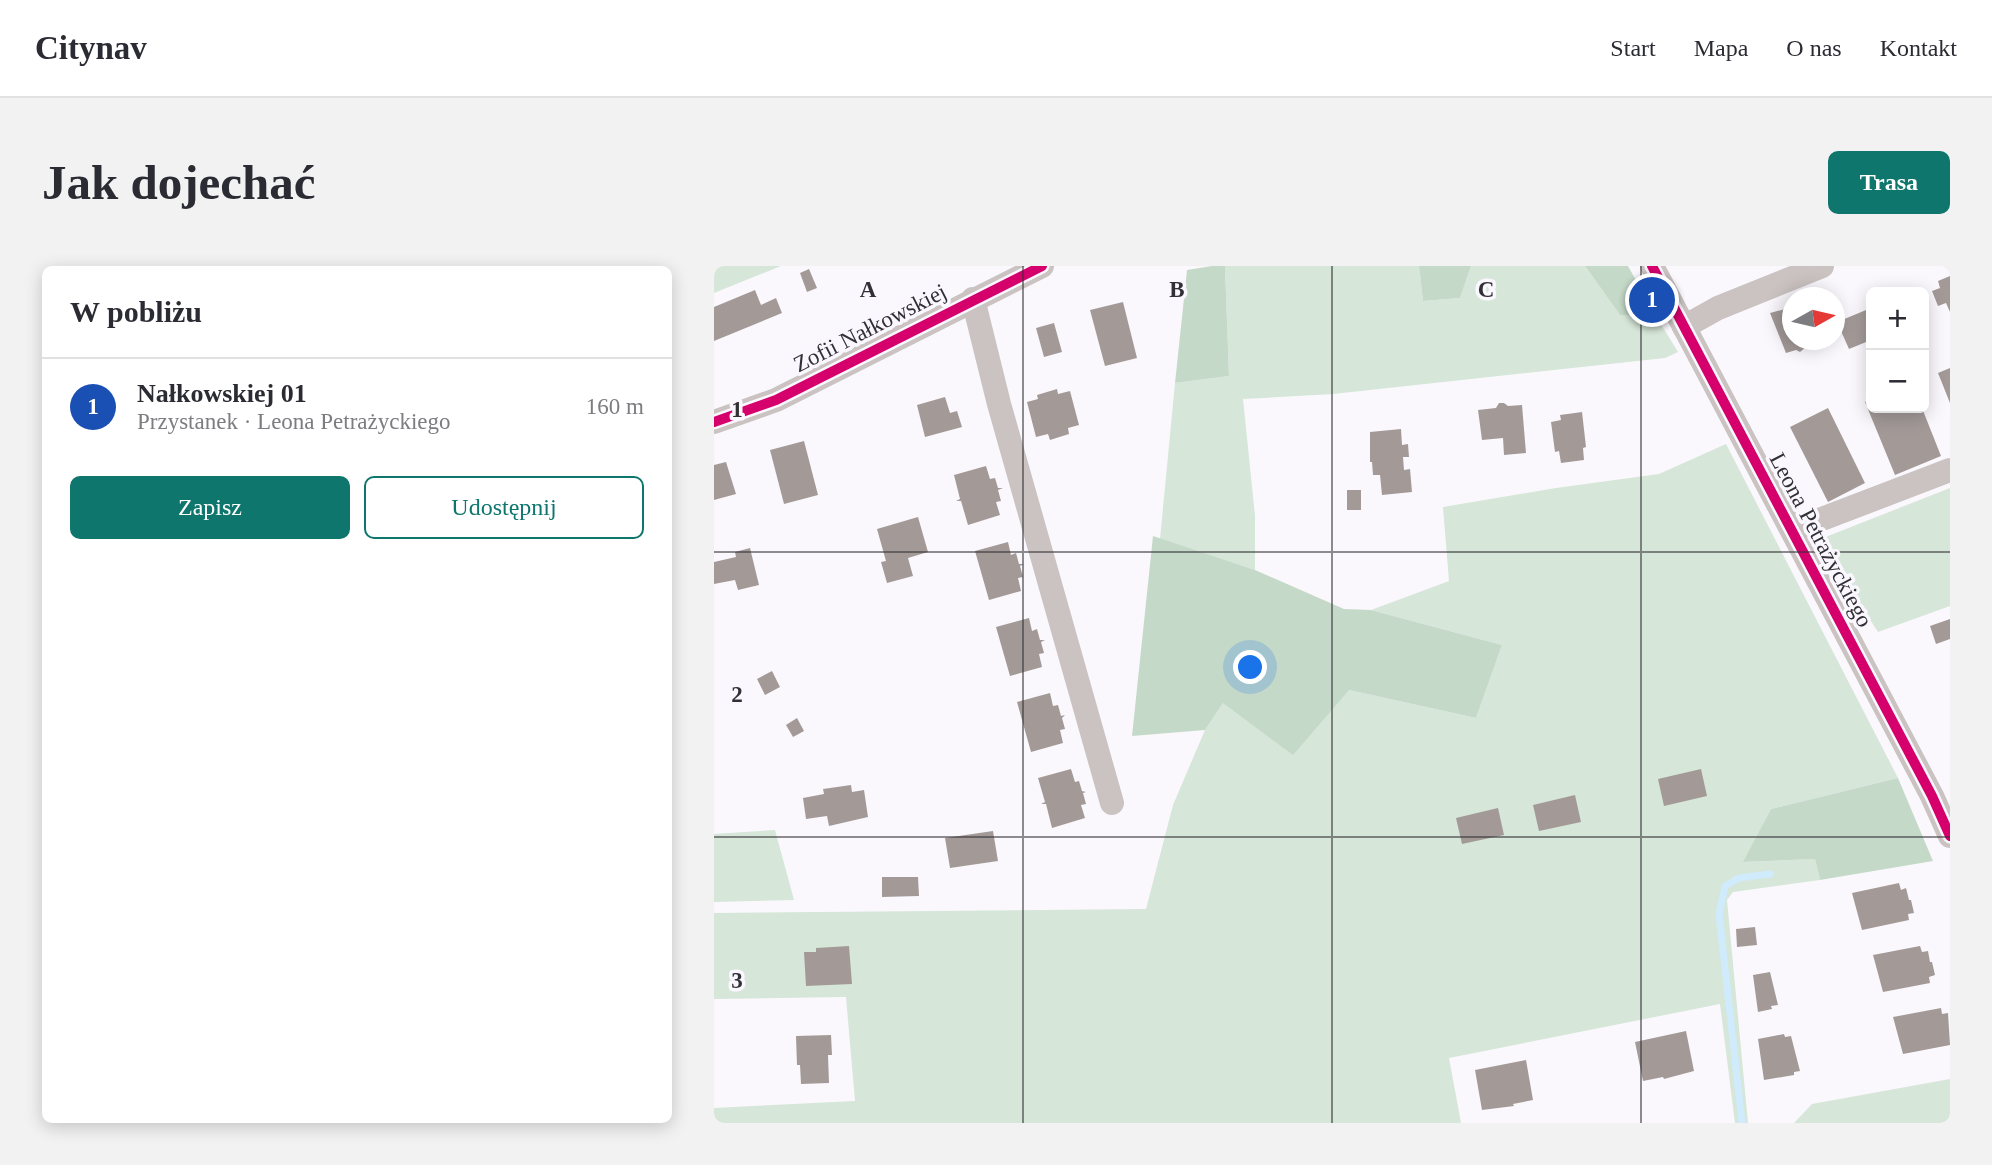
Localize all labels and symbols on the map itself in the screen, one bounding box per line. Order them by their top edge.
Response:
pin: 1 [1629,274,1675,326]
text: A [860,277,877,302]
text: B [1169,277,1185,302]
text: C [1478,277,1494,302]
street label: Zofii Nałkowskiej [789,279,951,377]
north arrow [1782,287,1845,350]
text: 1 [731,397,743,422]
street label: Leona Petrażyckiego [1765,449,1877,631]
your location [1233,650,1267,684]
text: 2 [731,682,743,707]
text: 3 [731,968,743,993]

